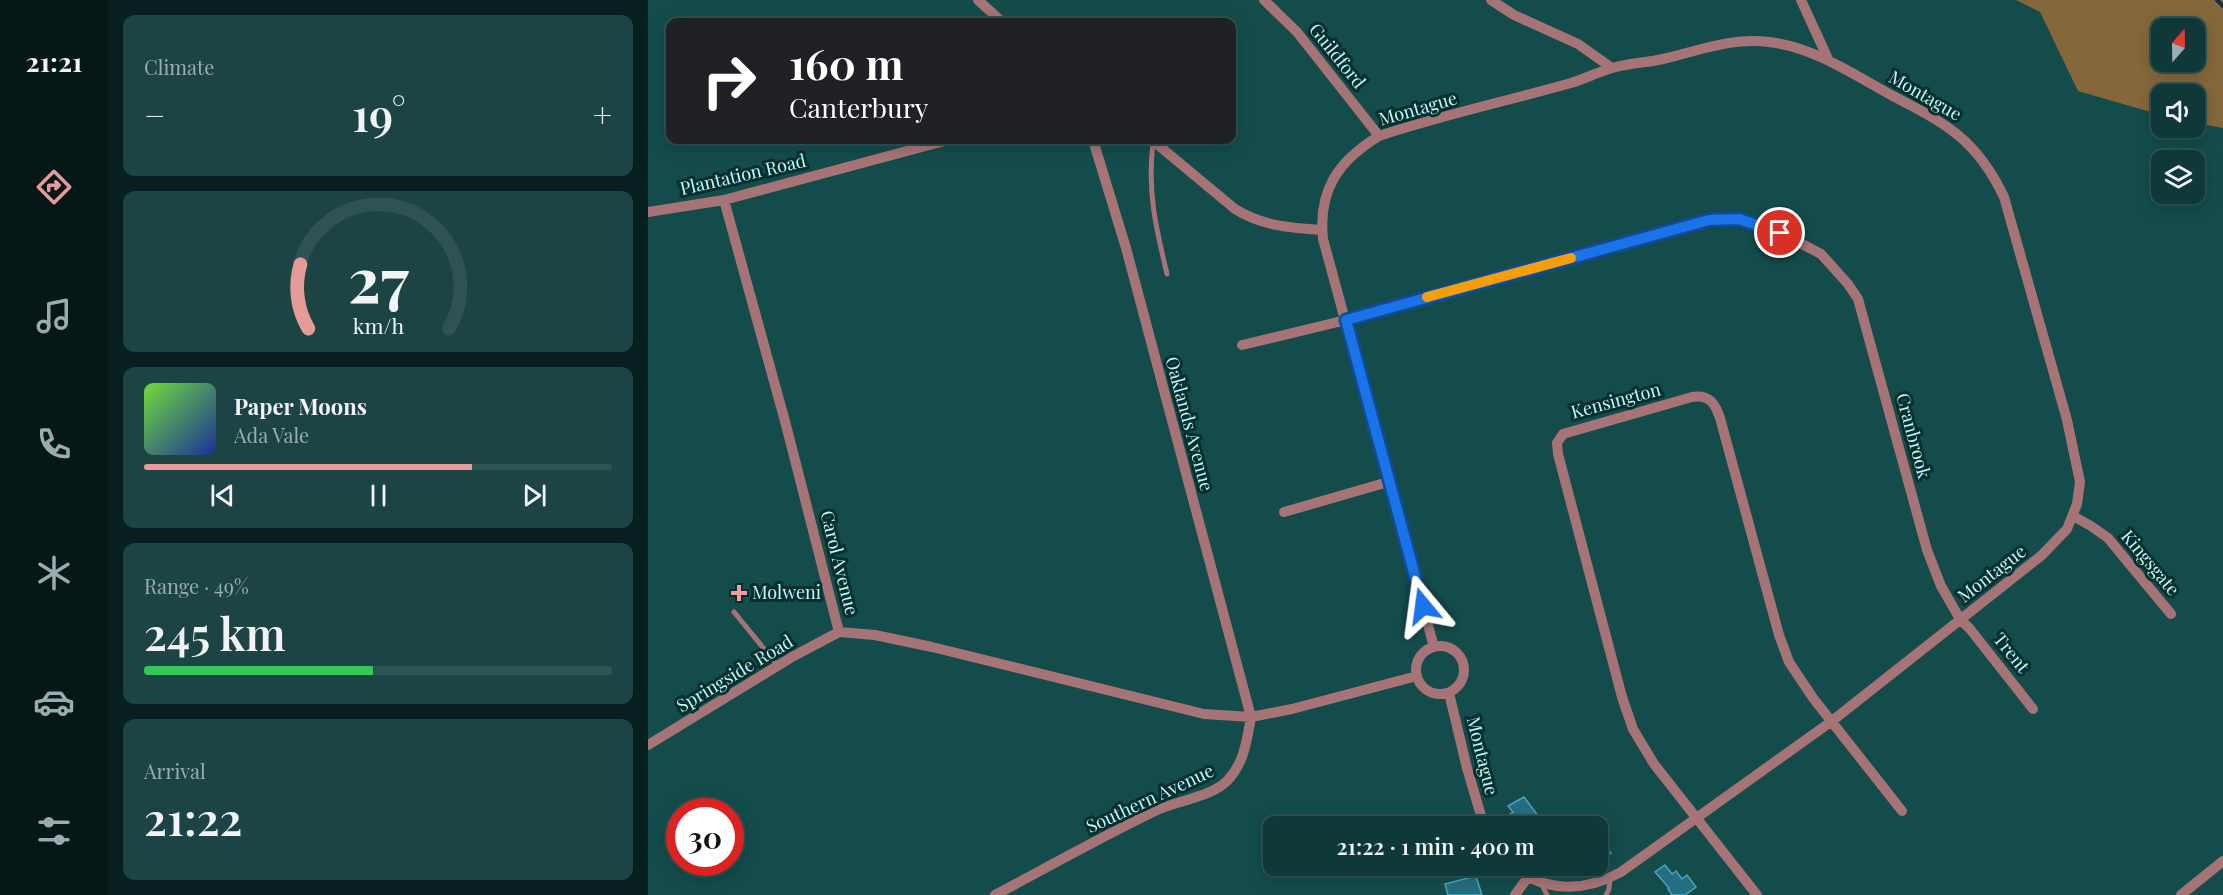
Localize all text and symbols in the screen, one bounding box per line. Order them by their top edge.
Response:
street label: Guildford [1304,18,1372,93]
north arrow [2151,18,2205,72]
map controls [2151,18,2205,204]
text: 160 m [789,35,904,91]
icon: right [690,42,768,120]
text: 21:21 [26,43,82,79]
text: Climate [144,53,214,80]
street label: Montague [1885,65,1966,126]
text: 19° [352,83,406,143]
button: sound [2151,84,2205,138]
street label: Montague [1376,85,1460,131]
text: Canterbury [789,89,928,125]
text: − [144,92,165,136]
text: + [593,92,612,136]
street label: Plantation Road [678,148,808,200]
button: layers [2151,150,2205,204]
icon: directions [33,166,75,208]
pin [1754,207,1805,258]
icon: arrive [1763,216,1796,249]
text: 27 [347,235,409,319]
icon: music [33,295,75,337]
text: km/h [352,311,404,339]
street label: Oaklands Avenue [1160,354,1219,494]
street label: Kensington [1568,376,1664,424]
street label: Cranbrook [1891,390,1937,481]
text: Paper Moons [234,391,367,421]
text: Ada Vale [234,421,309,448]
icon: phone [33,423,75,465]
icon: previous [206,479,239,512]
icon: pause [362,479,395,512]
icon: next [518,479,551,512]
street label: Carol Avenue [815,508,865,618]
street label: Kingsgate [2116,524,2185,600]
street label: Montague [1952,539,2030,607]
icon: climate [33,552,75,594]
text: Range · 49% [144,572,249,599]
position arrow [1391,574,1455,638]
place label: Molweni [752,580,821,604]
marker: Molweni [730,584,748,602]
text: 245 km [144,602,286,662]
street label: Trent [1988,627,2036,678]
street label: Springside Road [672,629,798,717]
icon: car [33,681,75,723]
street label: Montague [1462,714,1504,798]
text: Arrival [144,757,206,784]
street label: Southern Avenue [1082,758,1217,838]
text: 21:22 [144,787,242,847]
speed limit sign: 30 [666,798,744,876]
icon: filters [33,810,75,852]
text: 21:22 · 1 min · 400 m [1336,831,1535,861]

